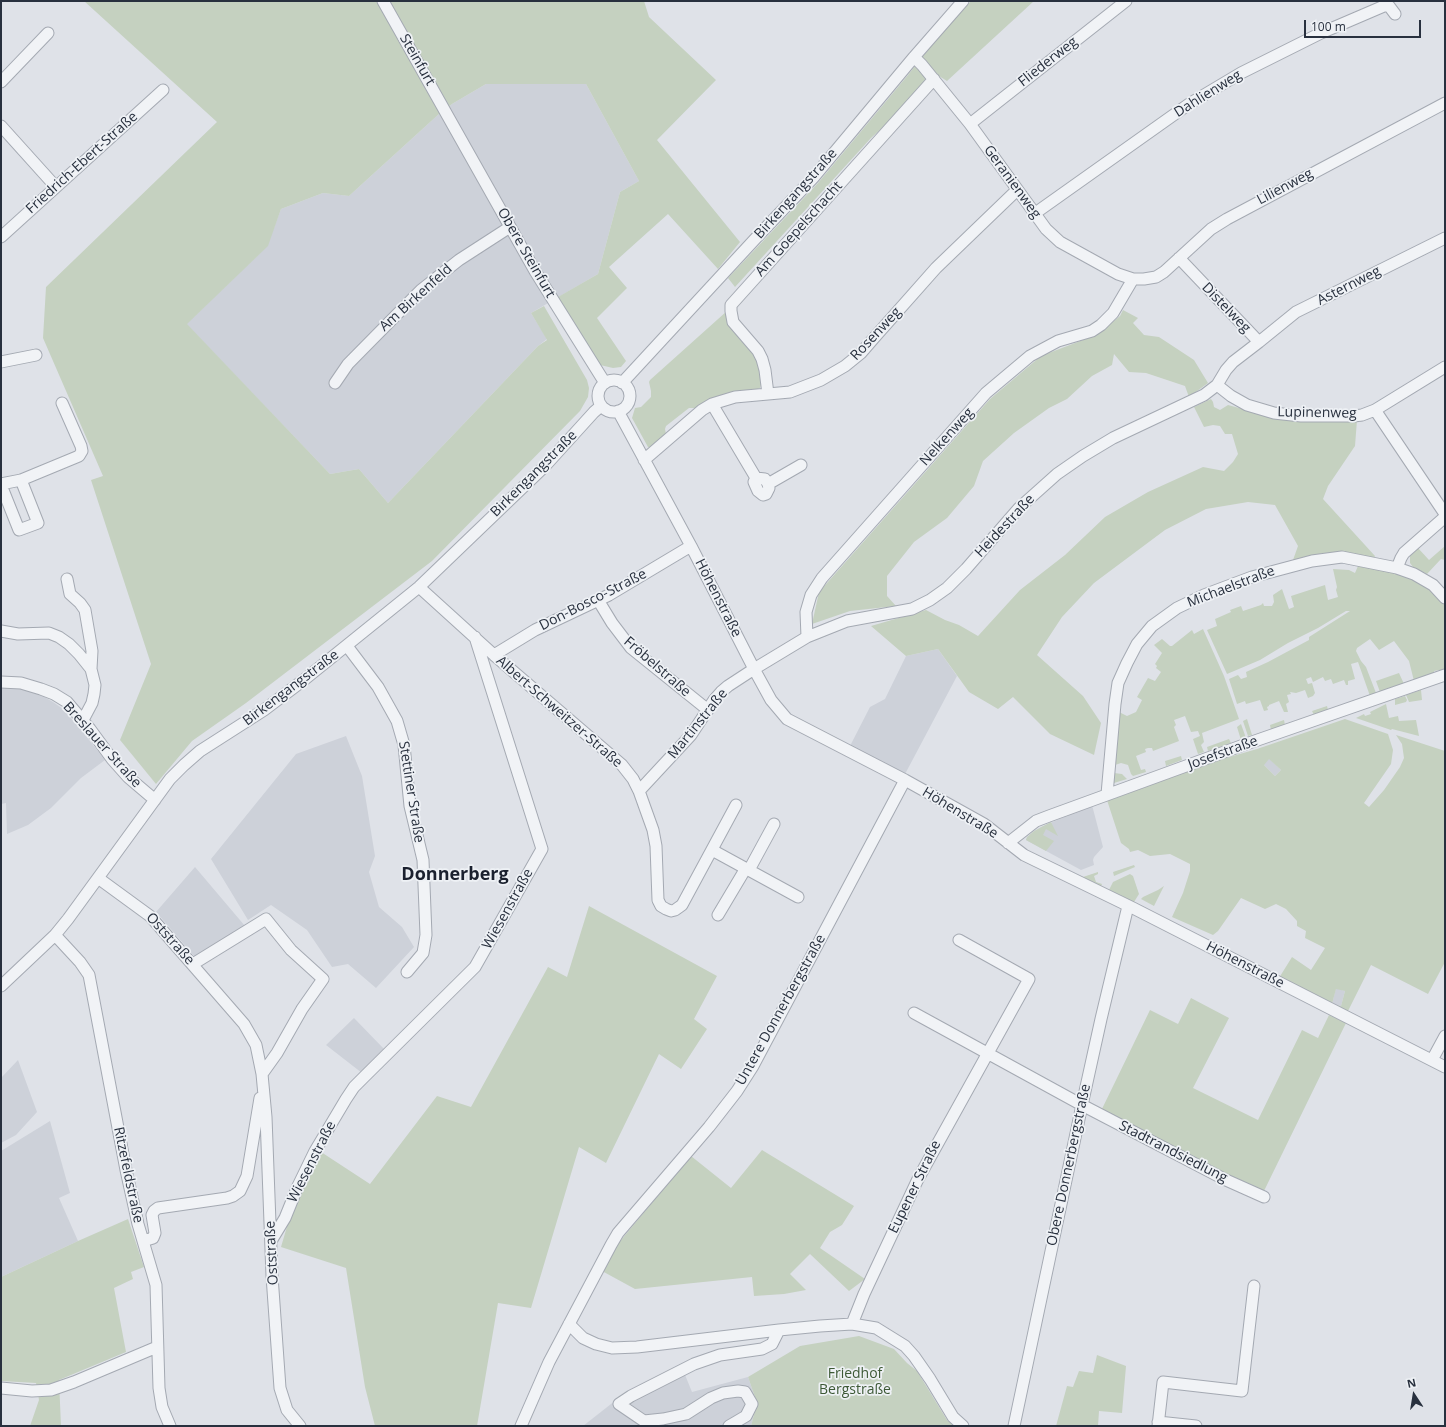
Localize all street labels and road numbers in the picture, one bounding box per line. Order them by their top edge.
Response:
street label: Steinfurt [396,31,438,89]
street label: Fliederweg [1015,34,1081,90]
street label: Dahlienweg [1171,67,1245,121]
street label: Friedrich-Ebert-Straße [23,109,141,217]
street label: Geranienweg [980,142,1044,222]
street label: Birkengangstraße [751,145,841,243]
street label: Lilienweg [1254,165,1316,209]
street label: Am Goepelschacht [752,178,846,280]
street label: Obere Steinfurt [493,205,559,301]
street label: Am Birkenfeld [376,261,456,335]
street label: Asternweg [1314,263,1384,309]
street label: Distelweg [1198,279,1254,337]
street label: Rosenweg [847,304,905,364]
street label: Lupinenweg [1277,404,1357,422]
street label: Nelkenweg [917,405,977,469]
street label: Birkengangstraße [487,427,581,521]
street label: Heidestraße [972,491,1038,561]
street label: Höhenstraße [691,556,745,640]
street label: Michaelstraße [1185,563,1277,611]
street label: Don-Bosco-Straße [537,566,649,634]
street label: Fröbelstraße [620,633,694,701]
street label: Birkengangstraße [240,647,342,729]
street label: Albert-Schweitzer-Straße [492,653,626,771]
street label: Martinstraße [665,686,731,762]
street label: Breslauer Straße [59,699,145,791]
street label: Josefstraße [1186,733,1260,773]
street label: Stettiner Straße [395,740,427,844]
street label: Höhenstraße [919,784,1001,842]
street label: Wiesenstraße [479,866,537,952]
street label: Oststraße [142,909,198,969]
street label: Untere Donnerbergstraße [733,932,829,1088]
street label: Höhenstraße [1203,938,1287,992]
street label: Obere Donnerbergstraße [1044,1082,1094,1248]
street label: Stadtrandsiedlung [1116,1117,1230,1187]
street label: Wiesenstraße [284,1118,340,1206]
street label: Ritzefeldstraße [110,1125,146,1225]
street label: Eupener Straße [885,1138,945,1236]
street label: Oststraße [262,1220,282,1286]

